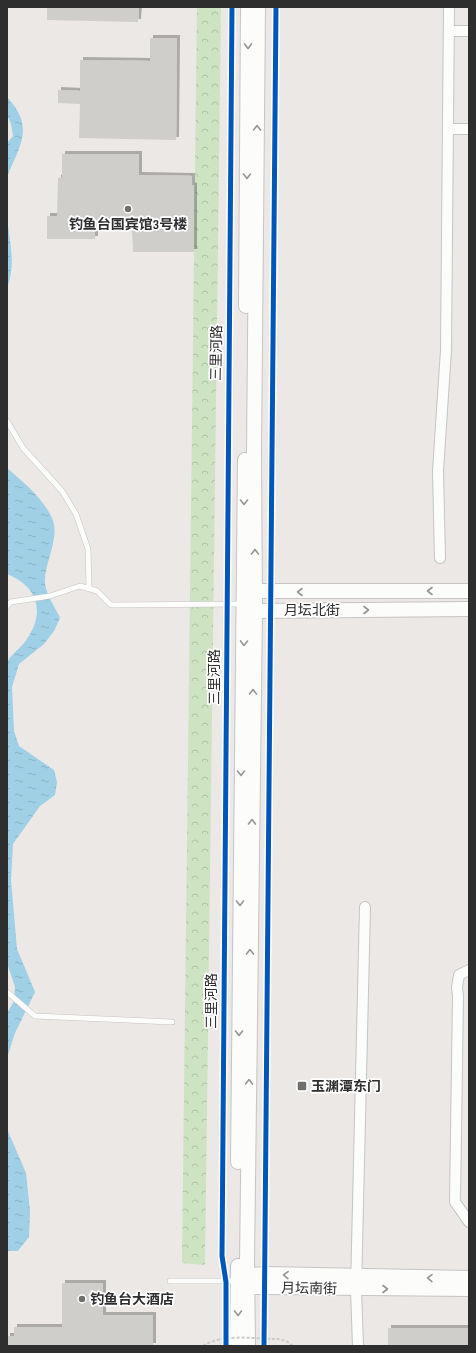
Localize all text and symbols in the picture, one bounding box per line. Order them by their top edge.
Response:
one-way arrow [244,43,252,49]
one-way arrow [253,125,261,131]
one-way arrow [243,173,251,179]
marker: 钓鱼台国宾馆3号楼 [123,204,133,214]
place label: 钓鱼台国宾馆3号楼 [69,216,187,233]
street label: 三里河路 [208,325,225,381]
one-way arrow [240,499,248,505]
one-way arrow [251,549,259,555]
one-way arrow [427,587,433,595]
one-way arrow [297,588,303,596]
street label: 月坛北街 [284,602,340,619]
one-way arrow [363,606,369,614]
one-way arrow [240,640,248,646]
street label: 三里河路 [206,649,223,705]
one-way arrow [249,689,258,695]
one-way arrow [237,770,245,776]
one-way arrow [248,819,256,825]
one-way arrow [236,900,244,906]
one-way arrow [246,949,254,955]
street label: 三里河路 [203,973,220,1029]
one-way arrow [235,1030,243,1036]
place label: 玉渊潭东门 [311,1078,381,1095]
one-way arrow [245,1079,253,1085]
marker: 玉渊潭东门 [296,1080,308,1092]
one-way arrow [283,1271,289,1279]
one-way arrow [427,1274,433,1282]
street label: 月坛南街 [281,1280,337,1297]
one-way arrow [382,1285,388,1293]
place label: 钓鱼台大酒店 [90,1291,174,1308]
marker: 钓鱼台大酒店 [77,1294,87,1304]
one-way arrow [234,1310,242,1316]

